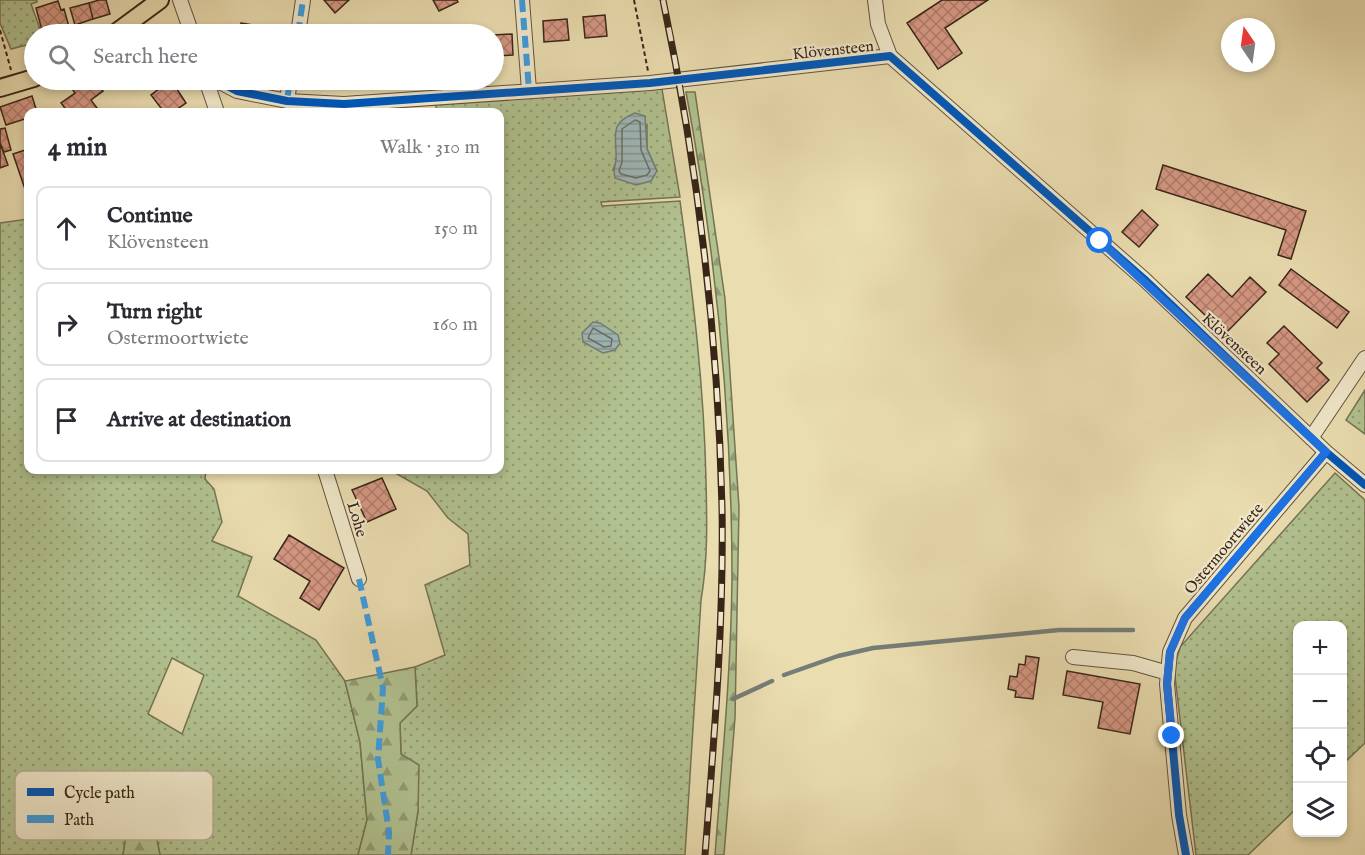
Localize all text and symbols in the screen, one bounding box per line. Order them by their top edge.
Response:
north arrow [1221,18,1275,72]
search box [24,24,504,90]
street label: Klövensteen [792,37,875,65]
icon: search [45,41,78,74]
text: Search here [93,43,198,71]
text: 4 min [48,131,107,164]
text: Walk · 310 m [380,135,480,160]
text: Continue [107,202,193,230]
icon: ahead [50,212,83,245]
text: 150 m [434,216,478,241]
route start [1086,227,1112,253]
text: Klövensteen [107,230,209,255]
text: Turn right [107,298,202,326]
icon: right [50,308,83,341]
street label: Klövensteen [1197,309,1271,380]
text: 160 m [432,312,478,337]
text: Ostermoortwiete [107,326,249,351]
icon: arrive [50,404,83,437]
text: Arrive at destination [107,406,291,434]
street label: Lohe [341,499,371,540]
street label: Ostermoortwiete [1180,499,1269,599]
map controls [1293,621,1347,837]
button: + [1293,621,1347,675]
button: − [1293,675,1347,729]
route end [1158,722,1184,748]
button: locate [1293,729,1347,783]
legend [15,771,213,840]
button: layers [1293,783,1347,837]
text: Cycle path [64,784,135,804]
text: Path [64,811,95,831]

